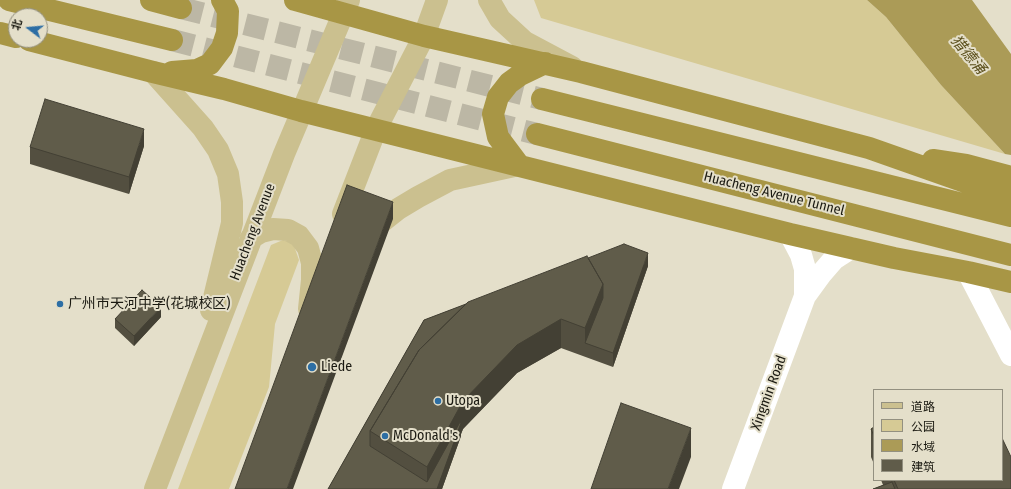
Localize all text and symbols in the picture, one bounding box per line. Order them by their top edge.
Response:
north arrow [8,8,48,48]
text: 北 [9,18,25,32]
water label: 猎德涌 [947,32,989,78]
street label: Huacheng Avenue Tunnel [702,168,846,220]
street label: Huacheng Avenue [227,181,279,283]
place label: 广州市天河中学(花城校区) [68,296,230,312]
marker: 广州市天河中学(花城校区) [55,299,65,309]
street label: Xingmin Road [748,353,790,433]
place label: Liede [321,359,352,375]
marker: Liede [306,361,318,373]
legend [873,389,1003,481]
place label: Utopa [446,393,480,409]
marker: Utopa [433,396,443,406]
text: 道路 [911,400,935,414]
text: 公园 [911,420,935,434]
place label: McDonald's [393,428,458,444]
marker: McDonald's [380,431,390,441]
text: 水域 [911,440,935,454]
text: 建筑 [911,460,935,474]

